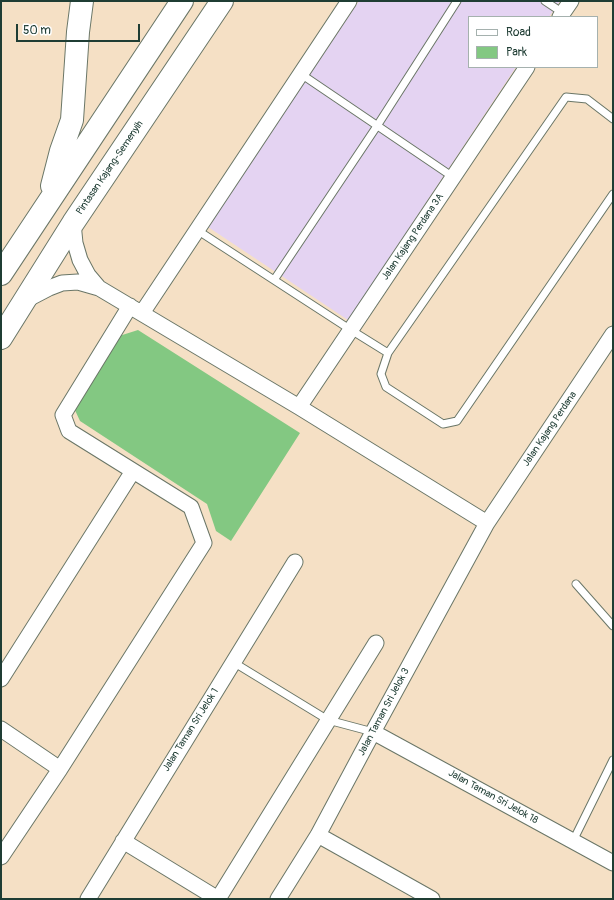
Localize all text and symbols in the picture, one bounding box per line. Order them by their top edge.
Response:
scale bar [18,16,142,42]
legend [468,16,598,68]
text: 50 m [23,23,51,38]
text: Road [506,25,531,40]
text: Park [506,45,527,60]
street label: Pintasan Kajang-Semenyih [74,119,146,217]
street label: Jalan Kajang Perdana 3A [380,191,446,283]
street label: Jalan Kajang Perdana [521,389,579,469]
street label: Jalan Taman Sri Jelok 3 [356,666,412,758]
street label: Jalan Taman Sri Jelok 1 [161,686,221,774]
street label: Jalan Taman Sri Jelok 18 [446,767,540,827]

